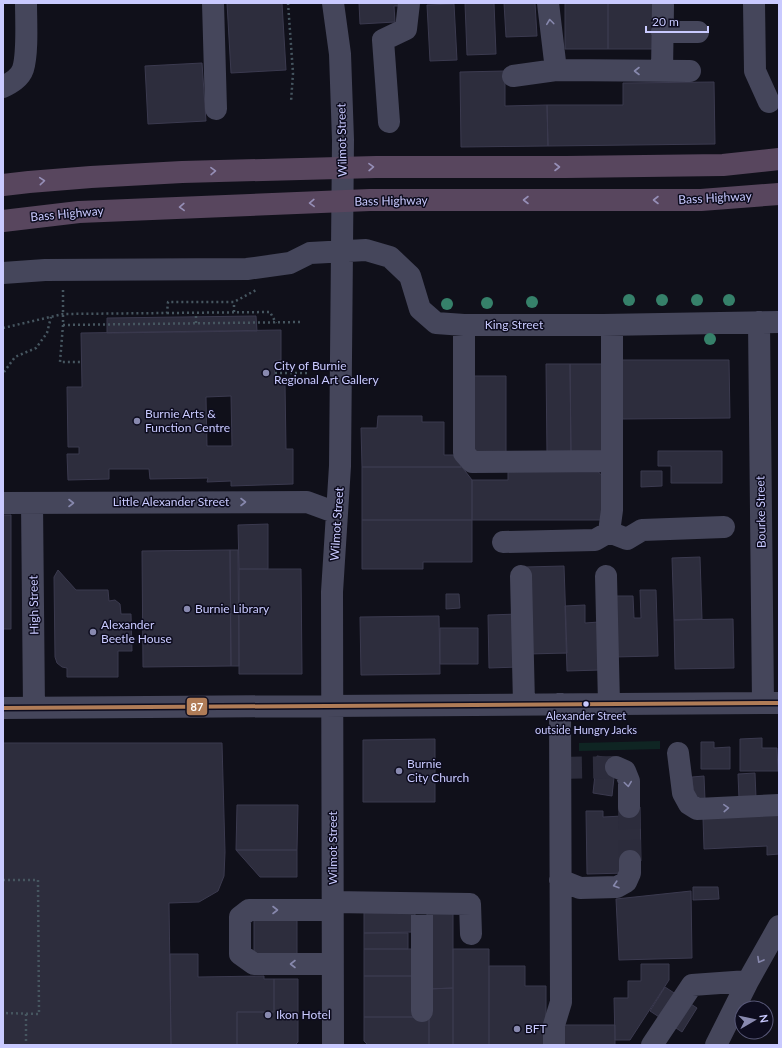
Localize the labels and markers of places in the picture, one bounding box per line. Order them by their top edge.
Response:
place label: City of Burnie Regional Art Gallery [274,358,379,387]
marker: City of Burnie Regional Art Gallery [261,368,271,378]
place label: Burnie Arts & Function Centre [145,406,230,435]
marker: Burnie Arts & Function Centre [132,416,142,426]
place label: Burnie Library [195,601,270,616]
marker: Burnie Library [182,604,192,614]
place label: Alexander Beetle House [101,617,172,646]
marker: Alexander Beetle House [88,627,98,637]
marker: Alexander Street outside Hungry Jacks [581,699,591,709]
place label: Alexander Street outside Hungry Jacks [535,709,637,736]
place label: Burnie City Church [407,756,469,785]
marker: Burnie City Church [394,766,404,776]
place label: Ikon Hotel [276,1007,331,1022]
marker: Ikon Hotel [263,1010,273,1020]
place label: BFT [525,1021,547,1036]
marker: BFT [512,1024,522,1034]

